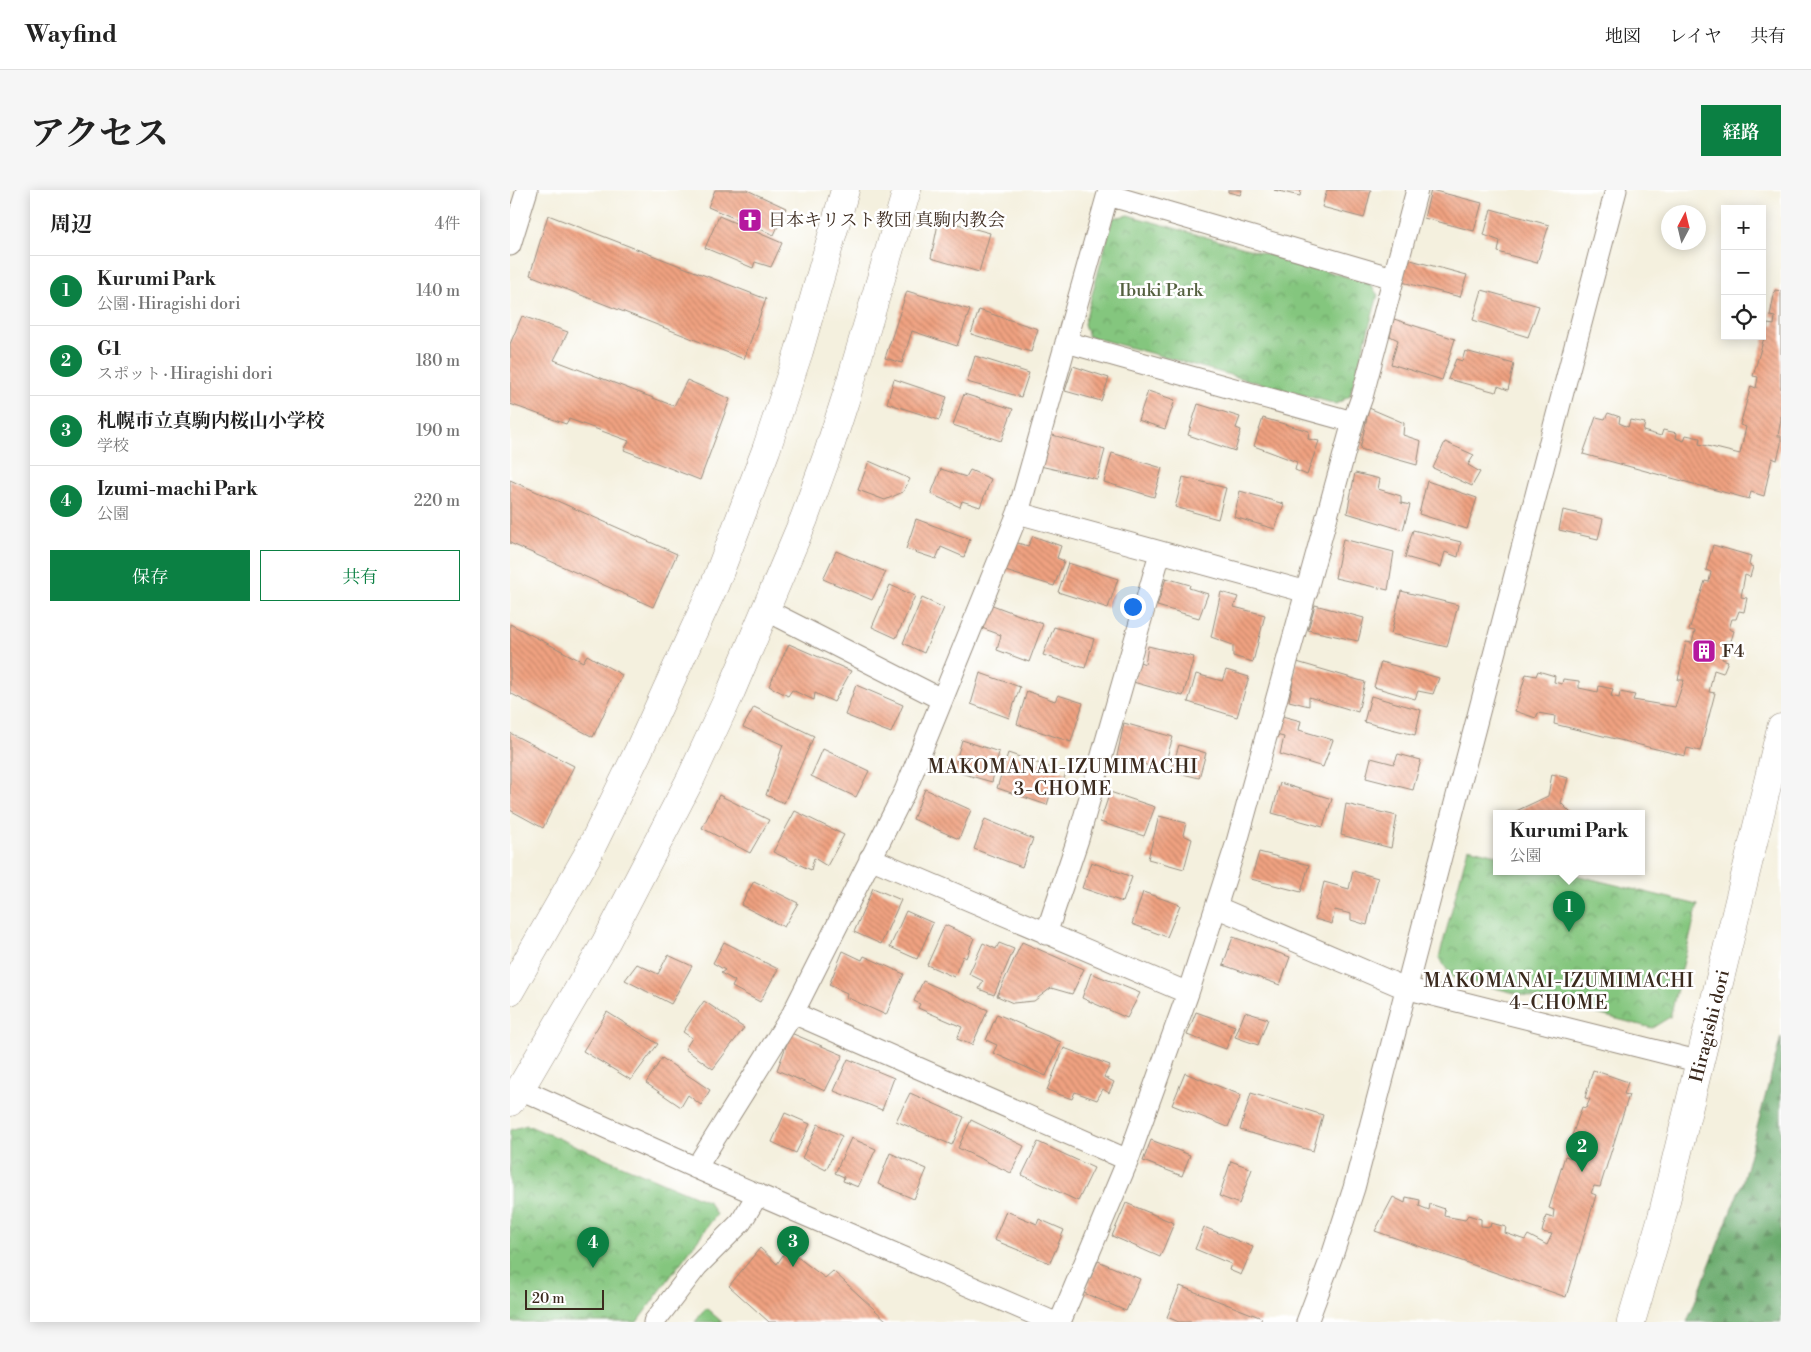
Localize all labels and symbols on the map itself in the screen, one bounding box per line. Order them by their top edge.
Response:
north arrow [1661,205,1706,250]
church icon: 日本キリスト教団 真駒内教会 [737,207,763,233]
place label: 日本キリスト教団 真駒内教会 [768,209,1005,232]
park label: Ibuki Park [1119,279,1205,302]
your location [1120,594,1146,620]
building icon: F4 [1691,638,1717,664]
place label: F4 [1722,640,1745,663]
district label: MAKOMANAI-IZUMIMACHI 3-CHOME [927,755,1199,801]
pin: 1 [1553,891,1585,932]
street label: Hiragishi dori [1685,967,1735,1085]
district label: MAKOMANAI-IZUMIMACHI 4-CHOME [1423,969,1695,1015]
pin: 2 [1566,1131,1598,1172]
pin: 3 [777,1226,809,1267]
pin: 4 [577,1227,609,1268]
scale bar [525,1287,604,1310]

